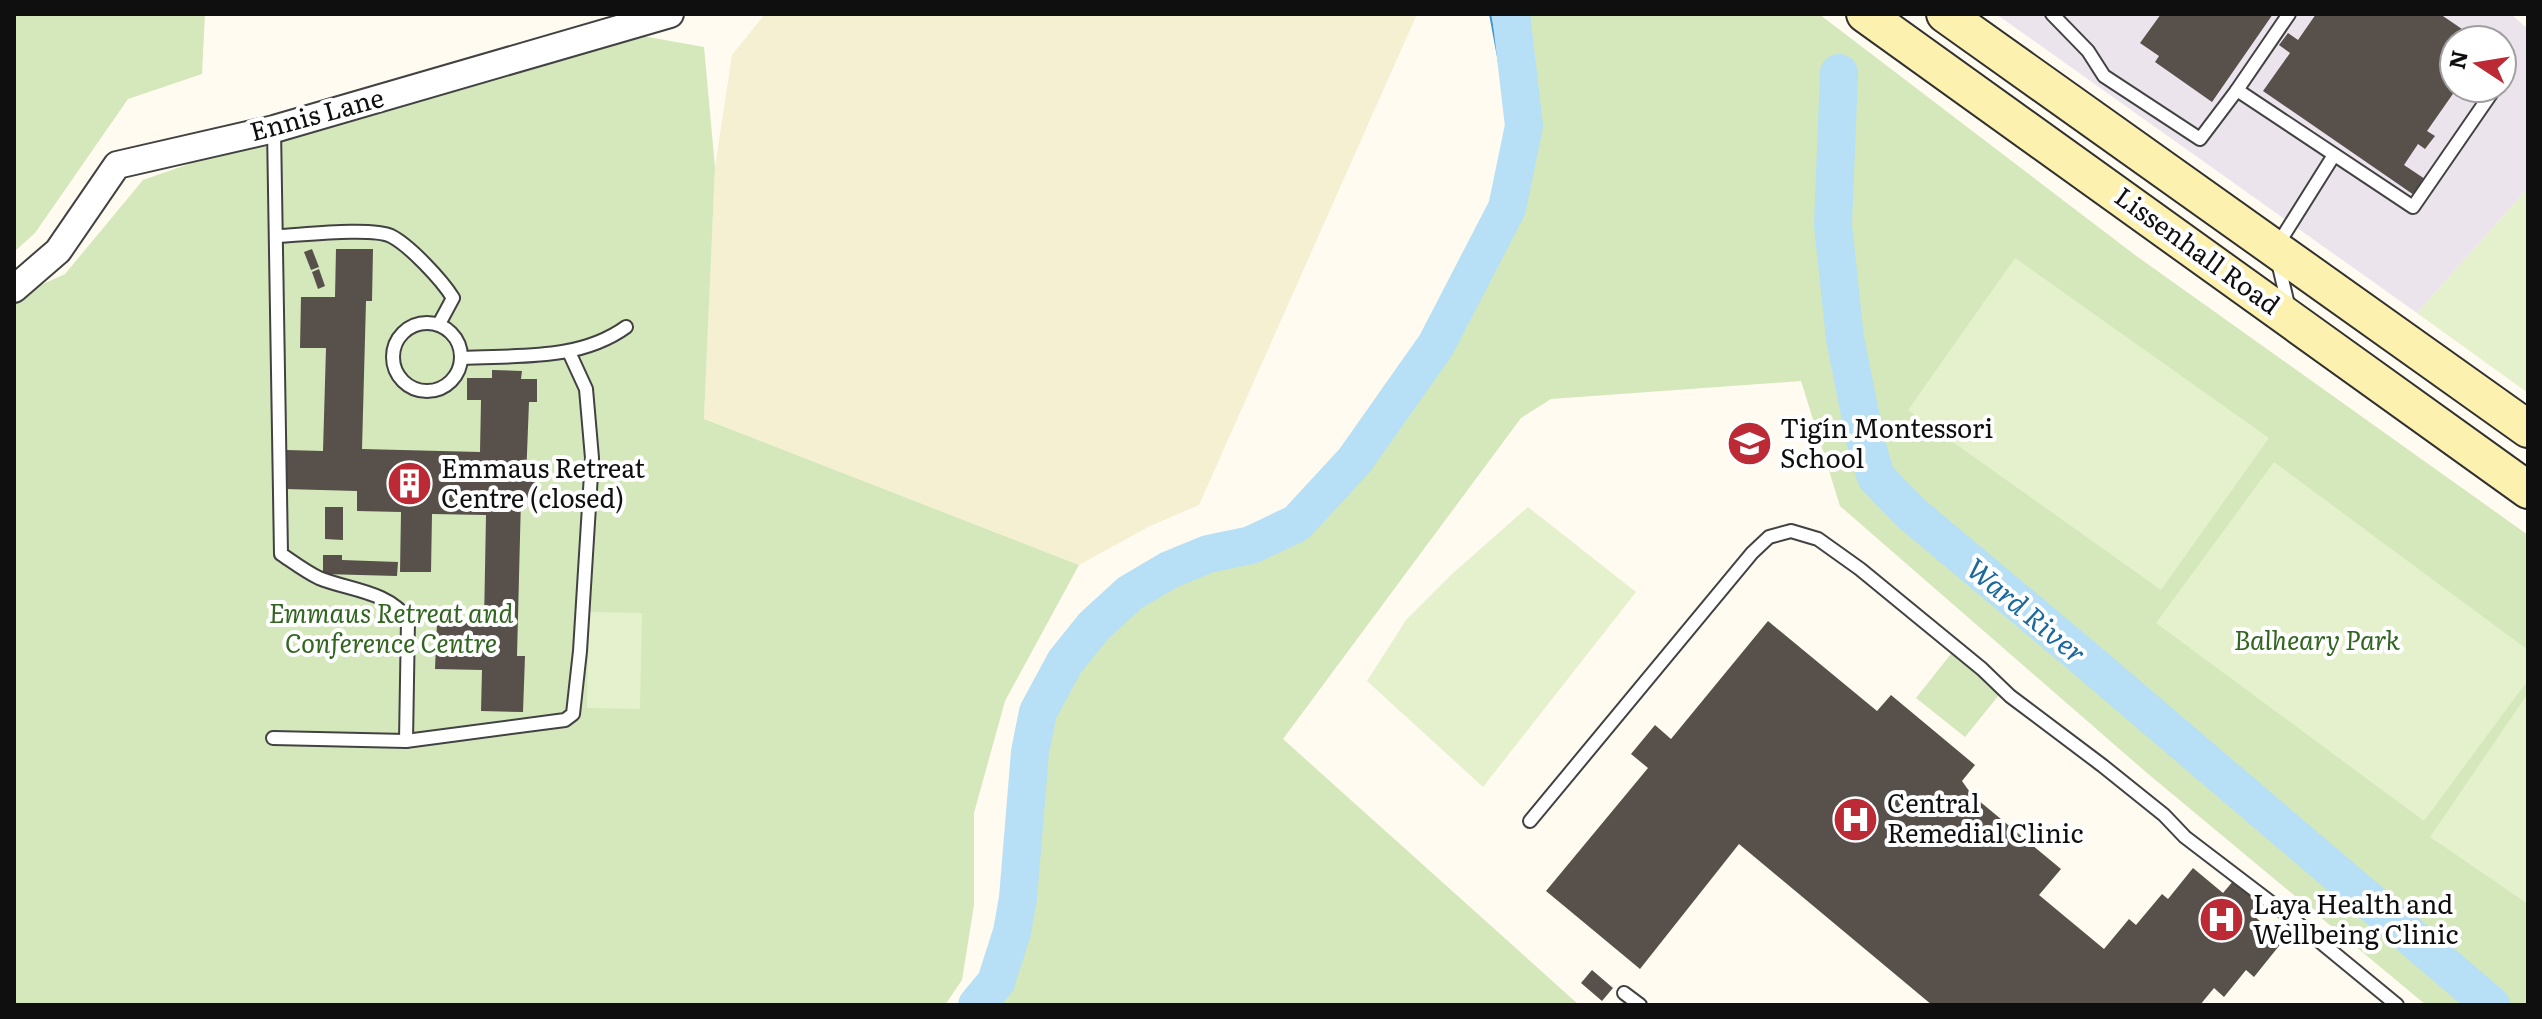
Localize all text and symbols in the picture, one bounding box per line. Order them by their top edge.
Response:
north arrow [2438,24,2518,104]
text: N [2439,47,2475,72]
street label: Ennis Lane [245,76,388,149]
street label: Lissenhall Road [2108,176,2289,322]
place label: Tigín Montessori School [1780,407,1993,476]
school or university icon: Tigín Montessori School [1725,420,1773,468]
place label: Emmaus Retreat Centre (closed) [441,447,645,516]
building icon: Emmaus Retreat Centre (closed) [386,460,434,508]
water label: Ward River [1958,547,2096,672]
park label: Emmaus Retreat and Conference Centre [269,592,513,661]
park label: Balheary Park [2234,619,2401,658]
place label: Central Remedial Clinic [1887,782,2084,851]
hospital icon: Central Remedial Clinic [1832,795,1880,843]
place label: Laya Health and Wellbeing Clinic [2253,883,2459,952]
hospital icon: Laya Health and Wellbeing Clinic [2198,896,2246,944]

